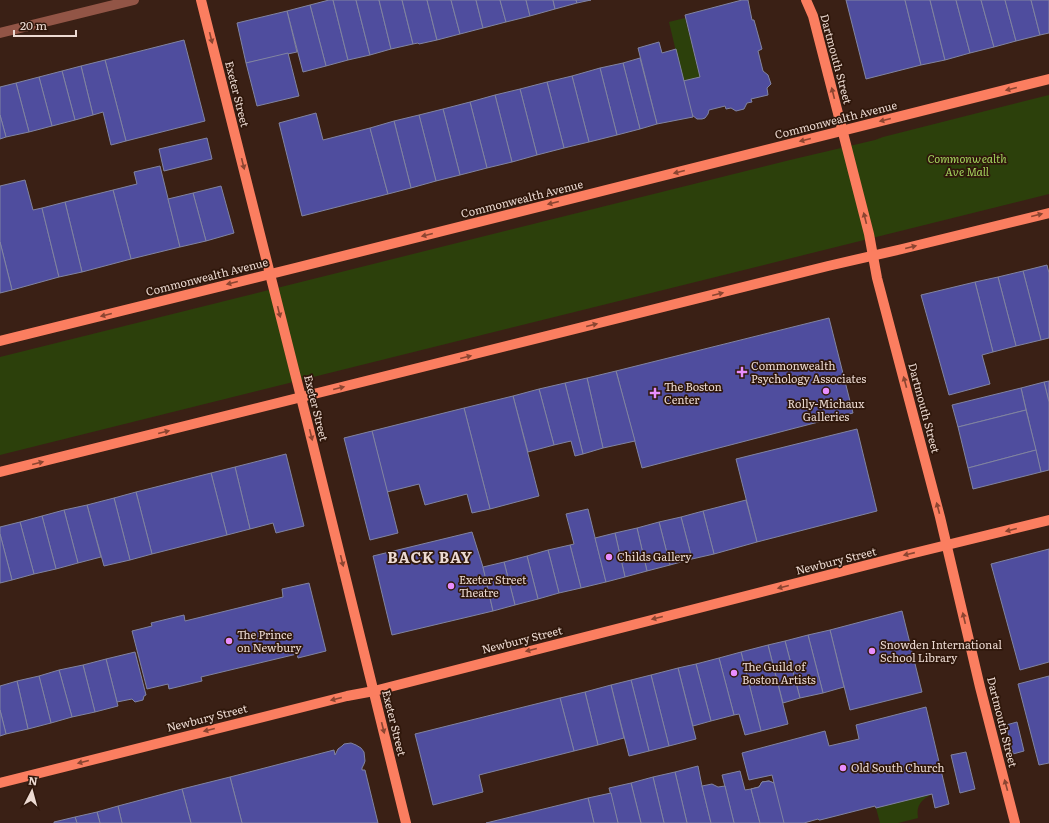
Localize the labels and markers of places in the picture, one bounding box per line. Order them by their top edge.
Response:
place label: Commonwealth Psychology Associates [751,357,866,386]
marker: Commonwealth Psychology Associates [736,366,748,378]
place label: The Boston Center [664,378,722,407]
marker: Rolly-Michaux Galleries [821,386,831,396]
marker: The Boston Center [649,387,661,399]
place label: Rolly-Michaux Galleries [787,395,865,424]
place label: Childs Gallery [617,548,692,564]
marker: Childs Gallery [604,552,614,562]
place label: Exeter Street Theatre [459,571,527,600]
marker: Exeter Street Theatre [446,581,456,591]
place label: The Prince on Newbury [237,626,302,655]
marker: The Prince on Newbury [224,636,234,646]
place label: Snowden International School Library [880,636,1002,665]
marker: Snowden International School Library [867,646,877,656]
place label: The Guild of Boston Artists [742,658,816,687]
marker: The Guild of Boston Artists [729,668,739,678]
place label: Old South Church [851,759,945,775]
marker: Old South Church [838,763,848,773]

